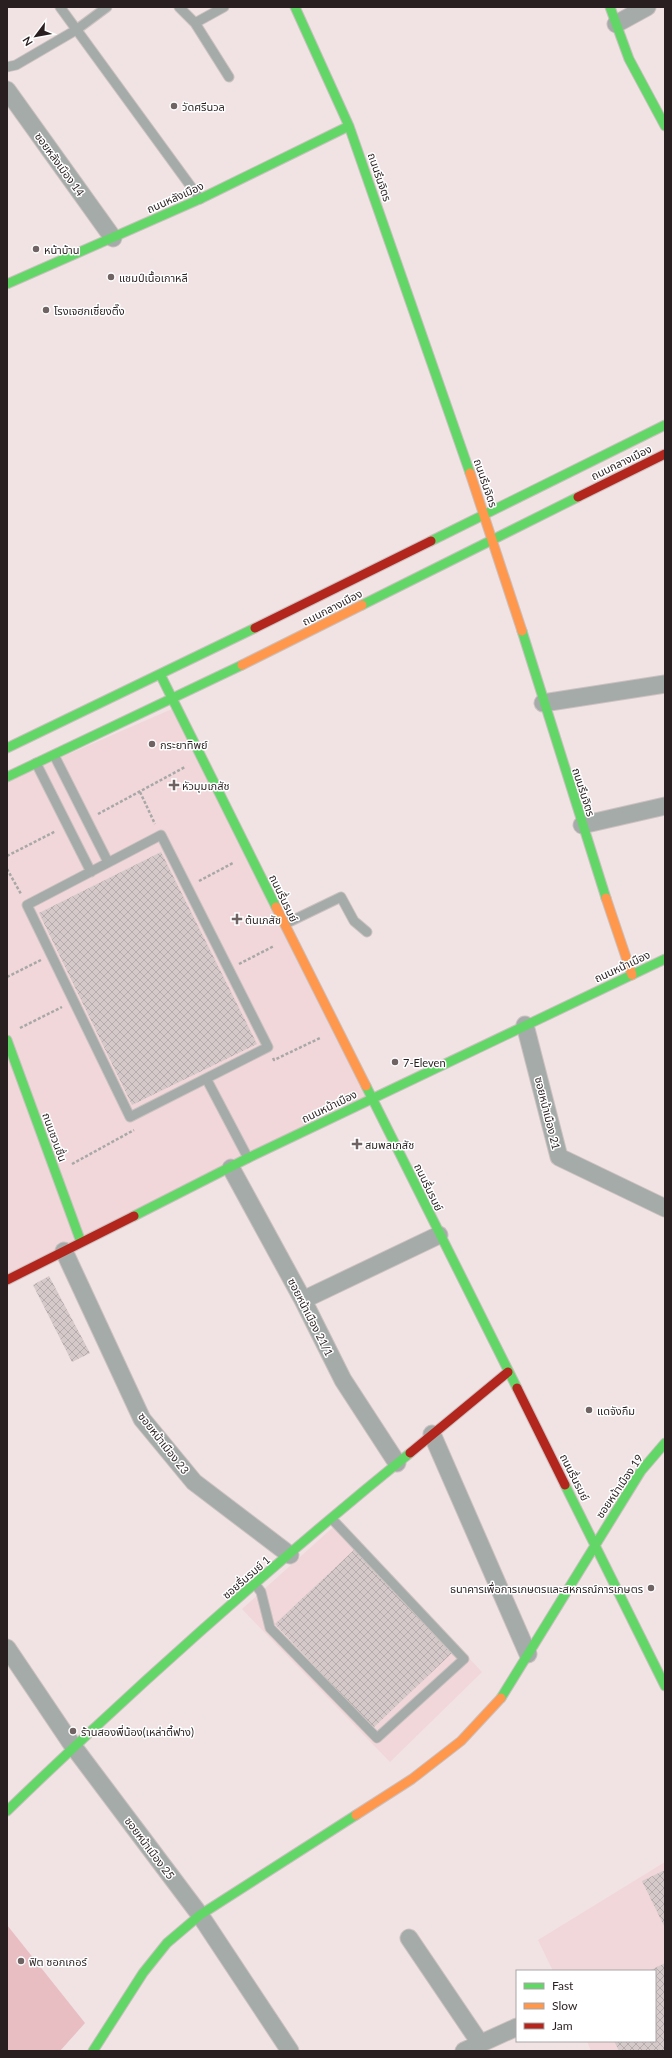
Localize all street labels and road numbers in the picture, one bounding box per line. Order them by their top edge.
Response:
street label: ซอยหลังเมือง 14 [33,130,88,199]
street label: ถนนรึนจิตร [366,151,394,203]
street label: ถนนหลังเมือง [145,179,206,215]
street label: ถนนกลางเมือง [589,442,653,482]
street label: ถนนรึนจิตร [472,457,500,509]
street label: ถนนกลางเมือง [300,586,364,628]
street label: ถนนรึนจิตร [570,766,598,818]
street label: ถนนรื่นรมย์ [267,872,302,924]
street label: ถนนหน้าเมือง [592,947,652,985]
street label: ซอยหน้าเมือง 21 [533,1075,563,1151]
street label: ถนนหน้าเมือง [299,1087,359,1125]
street label: ถนนชวนชื่น [40,1110,71,1163]
street label: ถนนรื่นรมย์ [412,1161,447,1213]
street label: ซอยหน้าเมือง 21/1 [286,1276,336,1358]
street label: ซอยหน้าเมือง 23 [136,1410,192,1476]
street label: ถนนรื่นรมย์ [558,1451,593,1503]
street label: ซอยหน้าเมือง 19 [593,1452,645,1520]
street label: ซอยรื่นรมย์ 1 [219,1552,273,1601]
street label: ซอยหน้าเมือง 25 [122,1814,178,1882]

